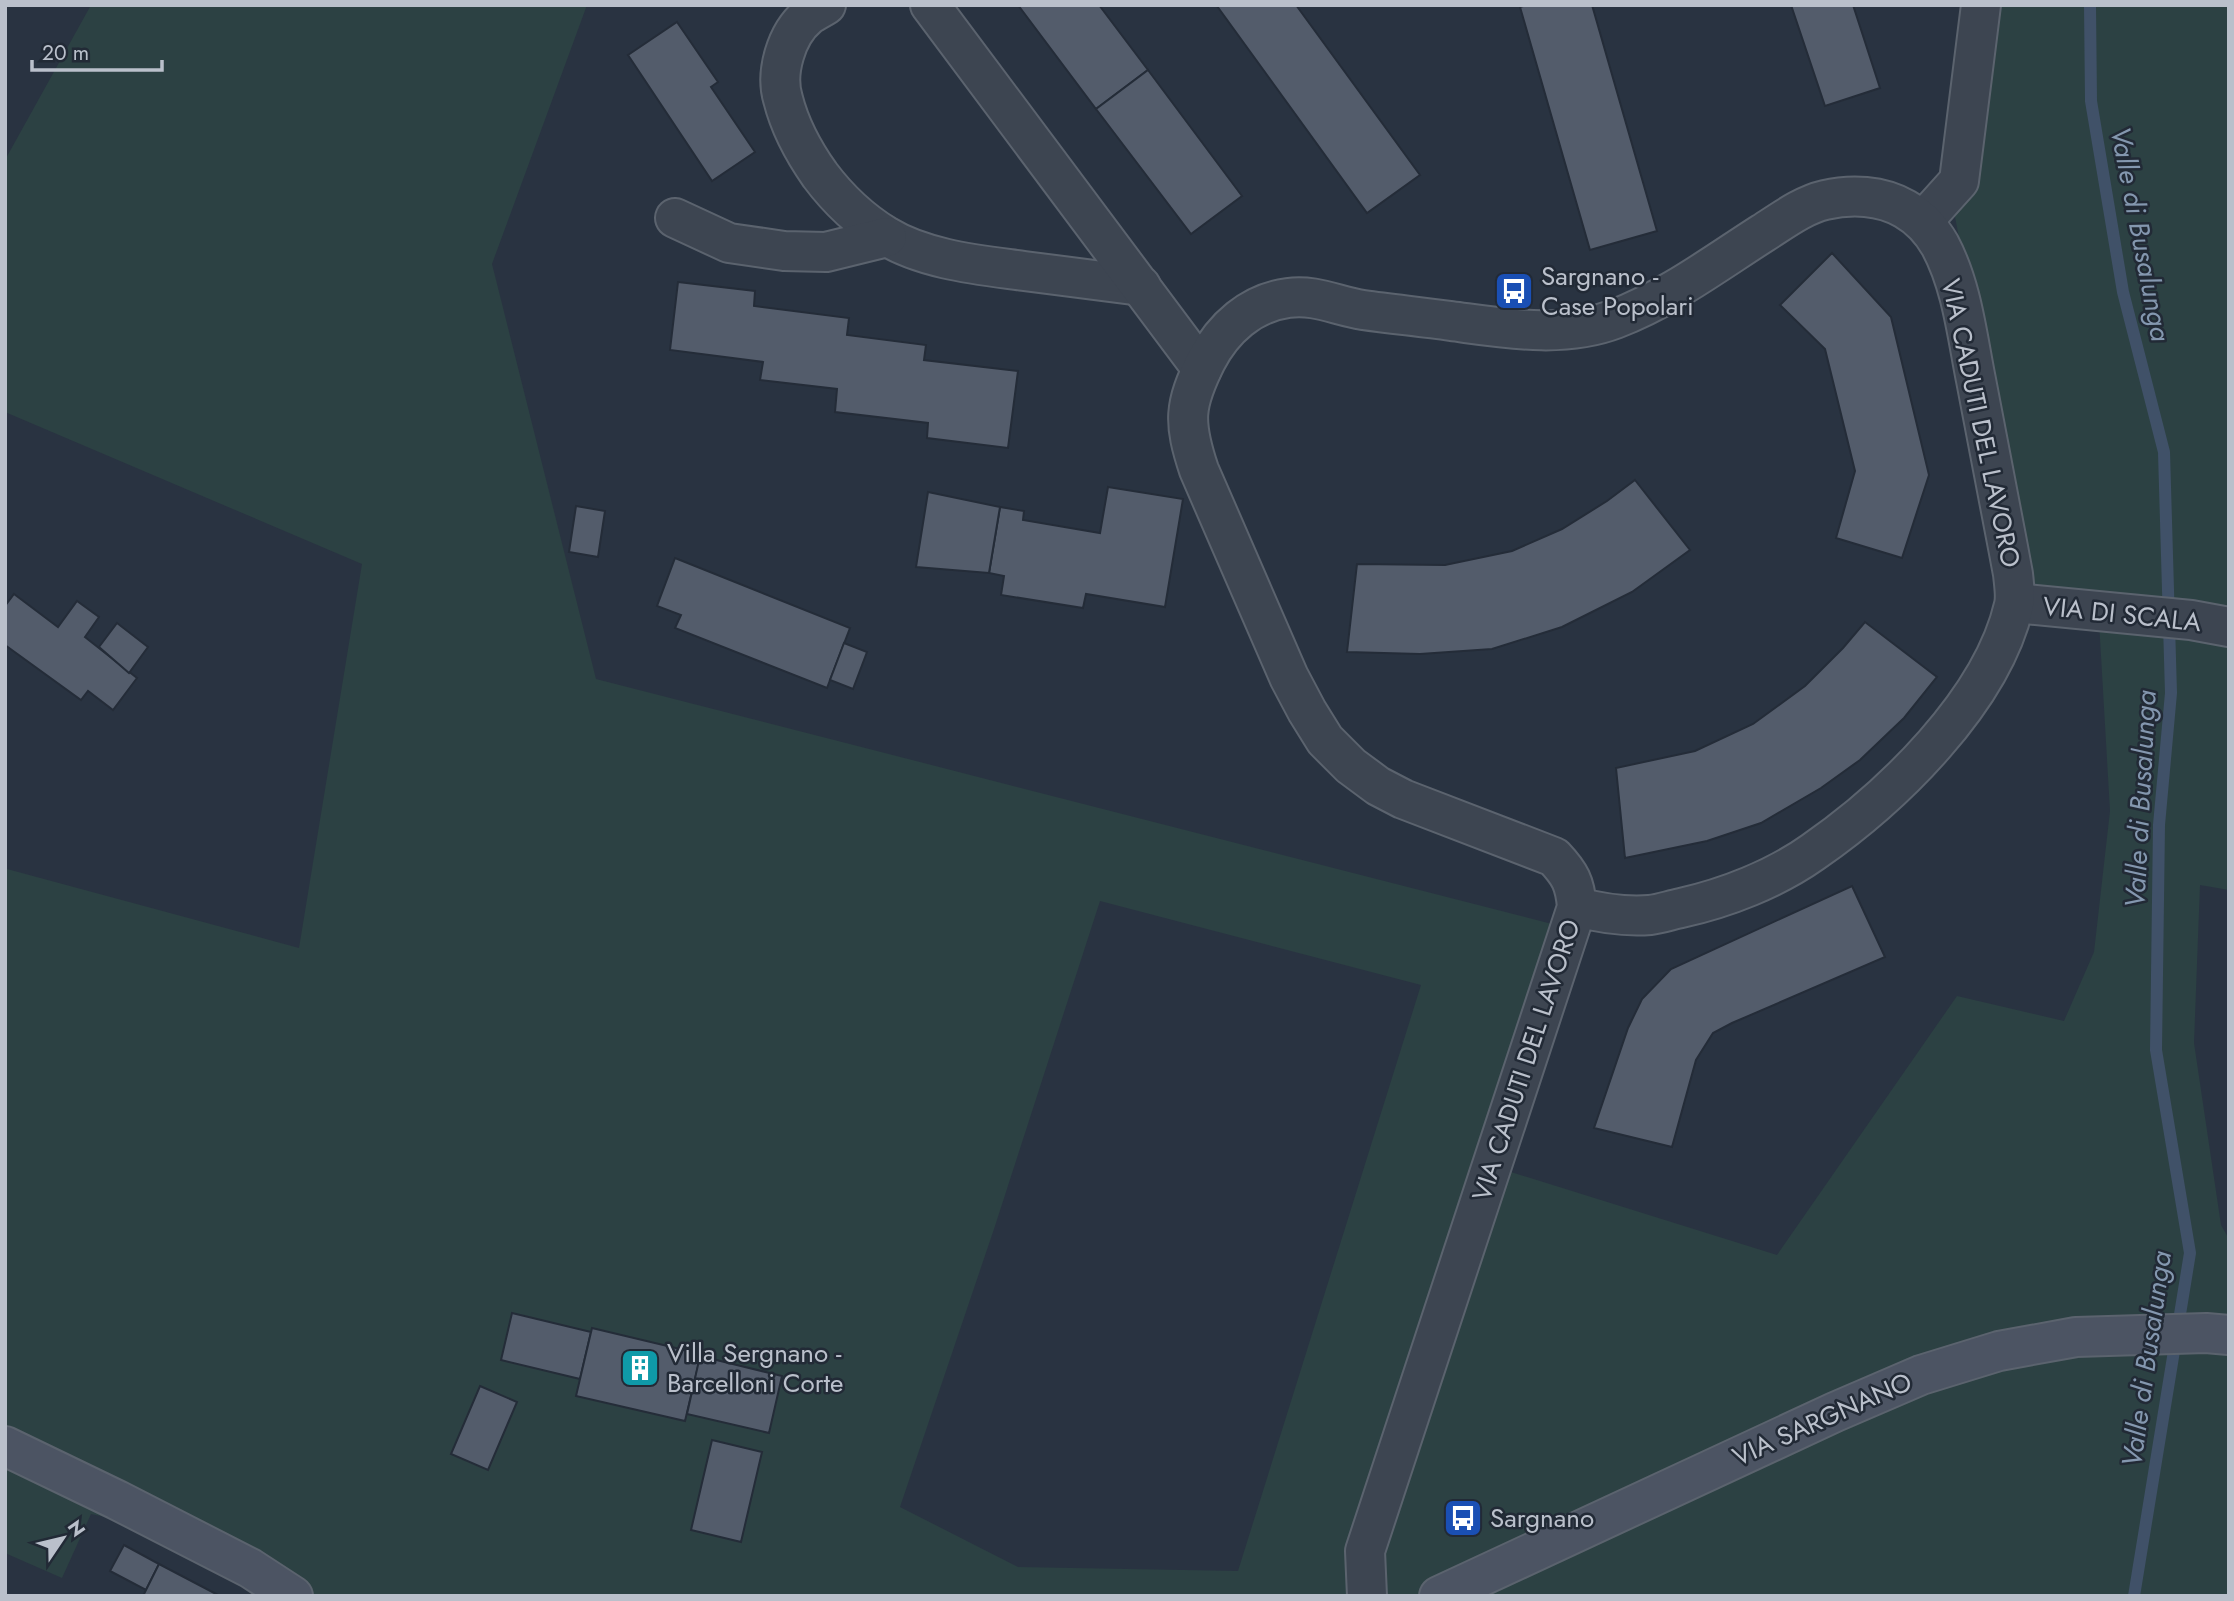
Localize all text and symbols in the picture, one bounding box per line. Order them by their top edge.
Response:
scale bar [32,28,161,72]
text: 20 m [42,38,89,68]
water label: Valle di Busalunga [2100,123,2182,346]
place label: Sargnano - Case Popolari [1541,257,1694,325]
bus stop icon: Sargnano - Case Popolari [1493,270,1535,312]
street label: VIA CADUTI DEL LAVORO [1932,275,2030,571]
street label: VIA DI SCALA [2041,587,2204,641]
water label: Valle di Busalunga [2114,689,2167,909]
street label: VIA CADUTI DEL LAVORO [1462,914,1590,1206]
water label: Valle di Busalunga [2111,1248,2182,1470]
place label: Villa Sergnano - Barcelloni Corte [667,1334,843,1402]
building icon: Villa Sergnano - Barcelloni Corte [619,1347,661,1389]
street label: VIA SARGNANO [1726,1362,1918,1476]
bus stop icon: Sargnano [1442,1497,1484,1539]
place label: Sargnano [1490,1499,1594,1537]
north arrow [28,1503,98,1573]
text: N [61,1515,92,1542]

